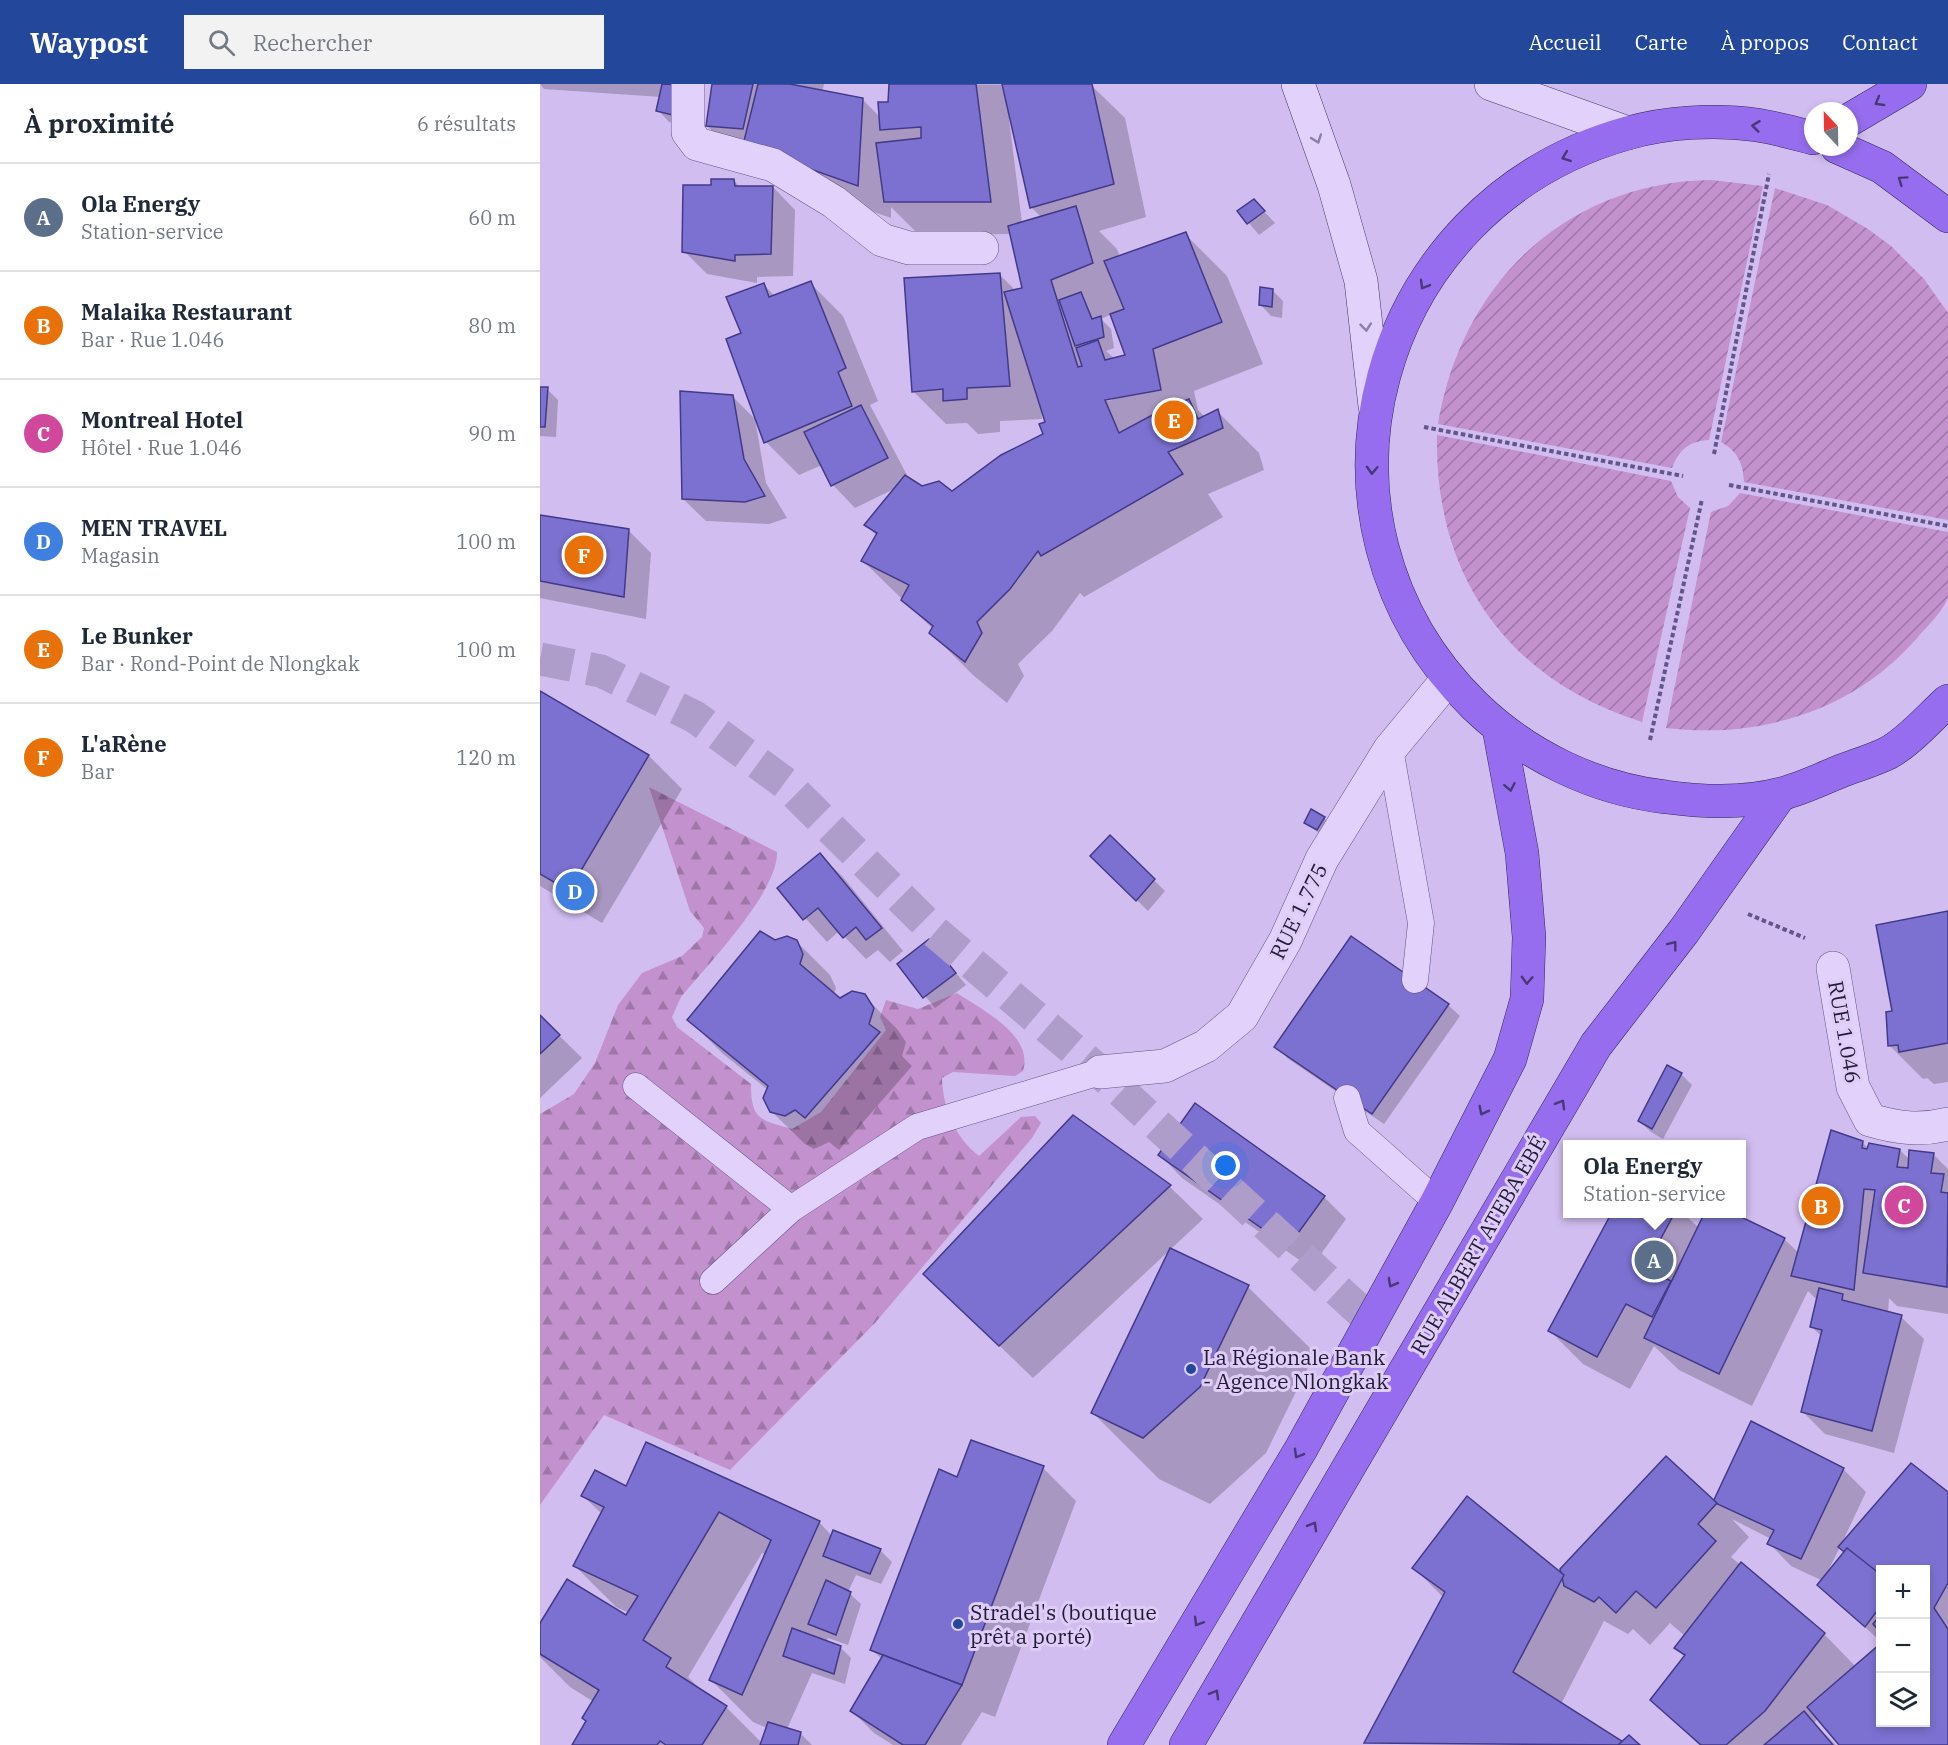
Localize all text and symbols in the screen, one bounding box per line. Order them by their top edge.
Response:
search box [184,15,604,69]
text: Waypost [30,24,148,61]
icon: search [205,26,238,59]
text: Rechercher [253,28,372,57]
text: Accueil [1529,28,1602,56]
text: Carte [1635,28,1688,56]
text: À propos [1721,28,1809,56]
text: Contact [1842,28,1918,56]
one-way arrow [1875,95,1886,106]
north arrow [1804,102,1858,156]
text: À proximité [24,106,175,140]
text: 6 résultats [417,110,516,137]
one-way arrow [1751,120,1760,133]
one-way arrow [1310,133,1323,144]
one-way arrow [1561,150,1572,162]
one-way arrow [1897,177,1908,188]
text: Ola Energy [81,189,200,218]
text: A [37,204,50,231]
text: 60 m [468,204,516,231]
text: Station-service [81,218,224,245]
one-way arrow [1419,279,1431,289]
text: Malaika Restaurant [81,297,292,326]
text: B [36,312,51,339]
text: 80 m [468,312,516,339]
one-way arrow [1360,323,1372,332]
text: Bar · Rue 1.046 [81,326,224,353]
pin: E [1154,398,1194,442]
text: Montreal Hotel [81,405,243,434]
text: C [37,420,50,447]
text: 90 m [468,420,516,447]
text: Hôtel · Rue 1.046 [81,434,242,461]
one-way arrow [1365,465,1378,474]
text: MEN TRAVEL [81,513,227,542]
text: D [36,528,51,555]
text: 100 m [456,528,516,555]
pin: F [564,532,603,578]
text: Magasin [81,542,160,569]
text: Le Bunker [81,621,193,650]
text: E [37,636,50,663]
text: 100 m [456,636,516,663]
text: Bar · Rond-Point de Nlongkak [81,650,360,677]
text: L'aRène [81,729,167,758]
text: F [37,744,50,771]
text: 120 m [456,744,516,771]
text: Bar [81,758,114,785]
one-way arrow [1503,781,1516,791]
street label: RUE 1.775 [1263,858,1333,964]
pin: D [555,868,594,914]
one-way arrow [1665,941,1676,952]
one-way arrow [1521,976,1534,985]
street label: RUE 1.046 [1822,979,1868,1085]
one-way arrow [1554,1100,1565,1110]
one-way arrow [1479,1105,1490,1115]
street label: RUE ALBERT ATEBA EBÉ [1404,1130,1552,1360]
popup [1563,1140,1746,1218]
your location [1211,1151,1240,1180]
text: Ola Energy [1583,1151,1703,1180]
text: Station-service [1583,1180,1726,1207]
pin: C [1884,1182,1924,1228]
pin: B [1802,1184,1840,1228]
pin: A [1634,1238,1674,1282]
one-way arrow [1388,1277,1399,1288]
place label: La Régionale Bank - Agence Nlongkak [1203,1343,1389,1395]
marker: La Régionale Bank - Agence Nlongkak [1184,1362,1198,1376]
one-way arrow [1294,1448,1305,1458]
one-way arrow [1306,1522,1318,1532]
map controls [1876,1565,1930,1727]
button: + [1876,1565,1930,1619]
place label: Stradel's (boutique prêt a porté) [970,1598,1157,1650]
one-way arrow [1194,1616,1205,1626]
marker: Stradel's (boutique prêt a porté) [951,1617,965,1631]
button: − [1876,1619,1930,1673]
button: layers [1876,1673,1930,1727]
one-way arrow [1208,1690,1219,1700]

